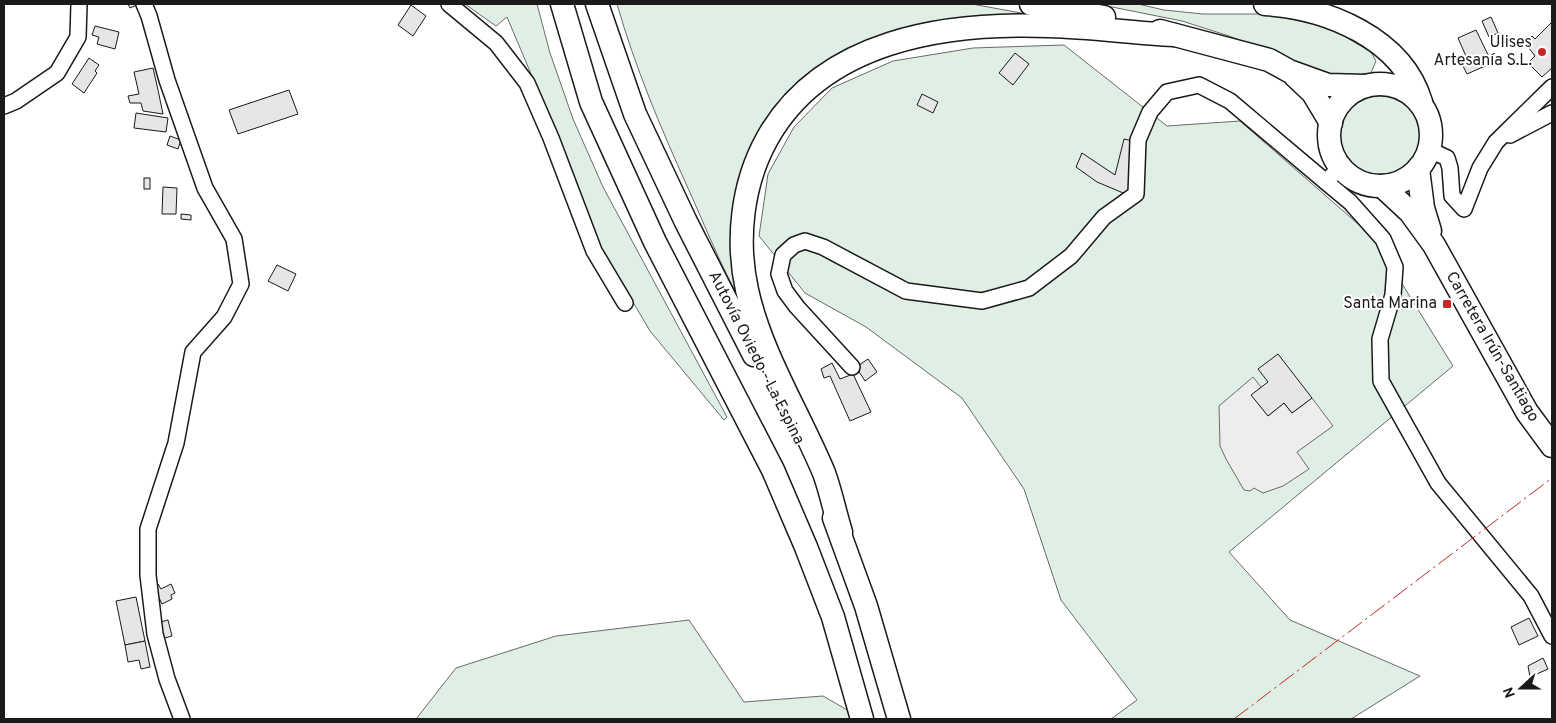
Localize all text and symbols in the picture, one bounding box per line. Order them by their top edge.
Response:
place label: Ulises Artesanía S.L. [1434,33,1532,71]
marker: Ulises Artesanía S.L. [1536,46,1548,58]
street label: Autovía Oviedo - La Espina [704,268,808,448]
street label: Carretera Irún-Santiago [1441,268,1543,426]
place label: Santa Marina [1343,294,1437,314]
marker: Santa Marina [1441,298,1453,310]
north arrow [1496,663,1546,713]
text: N [1501,684,1520,700]

